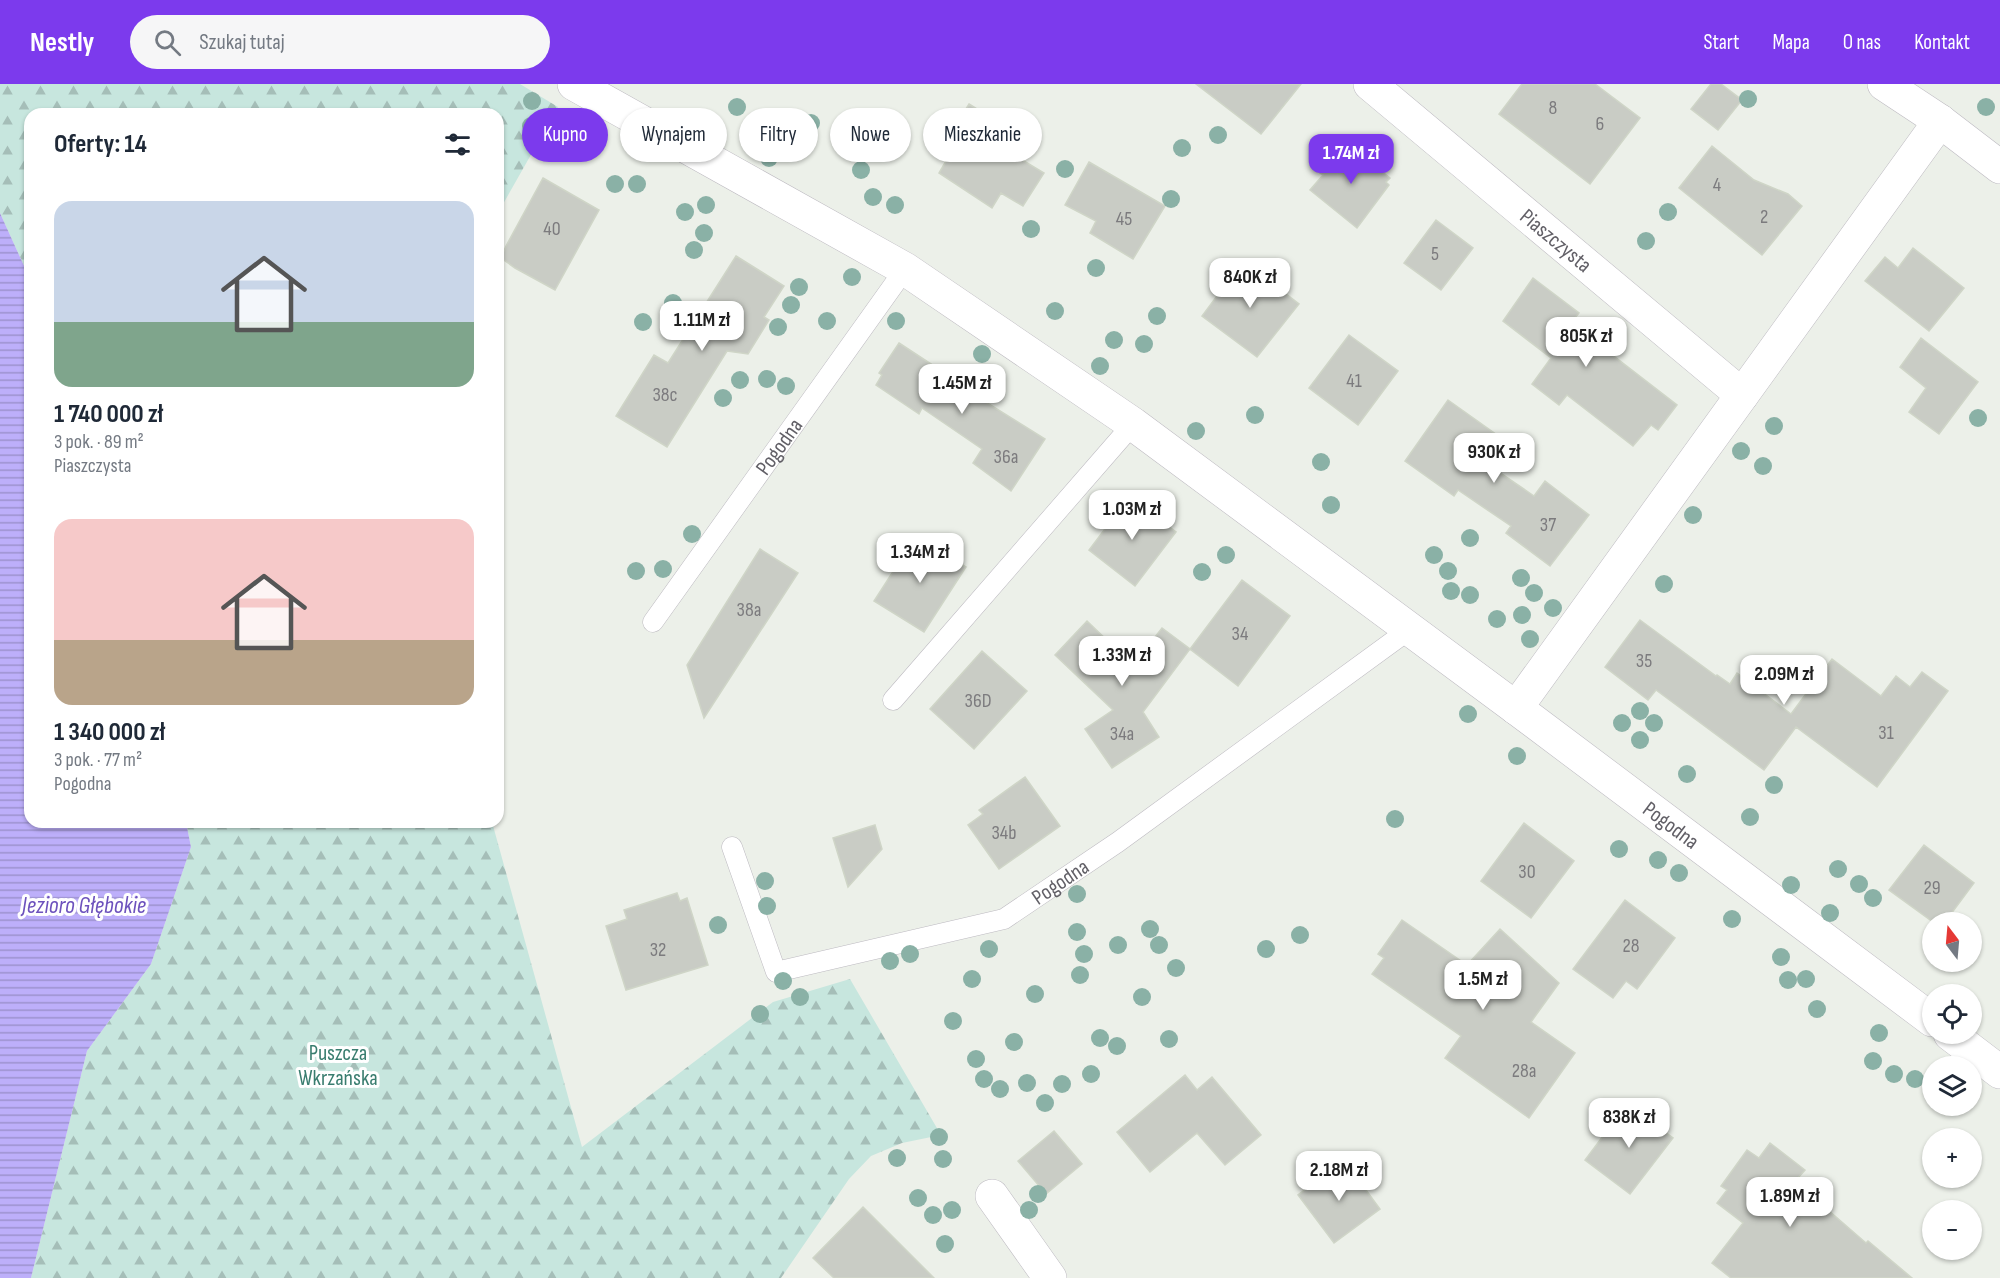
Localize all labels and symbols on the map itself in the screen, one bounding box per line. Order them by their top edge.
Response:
house number: 8 [1549,96,1557,120]
house number: 6 [1596,112,1604,136]
pin: 1.74M zł [1289,134,1413,185]
house number: 4 [1713,173,1721,197]
street label: Piaszczysta [1514,203,1597,279]
house number: 2 [1760,205,1768,229]
house number: 45 [1116,207,1132,231]
house number: 40 [543,217,561,241]
house number: 5 [1431,242,1439,266]
pin: 840K zł [1195,258,1305,309]
pin: 1.11M zł [640,301,764,352]
pin: 805K zł [1531,317,1641,368]
pin: 1.45M zł [900,364,1024,415]
house number: 41 [1346,369,1362,393]
house number: 38c [652,383,678,407]
street label: Pogodna [750,413,809,481]
pin: 930K zł [1439,433,1549,484]
house number: 36a [994,445,1018,469]
pin: 1.03M zł [1070,490,1194,541]
house number: 37 [1540,513,1556,537]
pin: 1.34M zł [858,533,982,584]
house number: 38a [737,598,761,622]
house number: 34 [1232,622,1248,646]
pin: 1.33M zł [1060,636,1184,687]
house number: 35 [1636,649,1652,673]
pin: 2.09M zł [1722,655,1846,706]
house number: 36D [965,689,991,713]
house number: 31 [1878,721,1894,745]
house number: 34a [1110,722,1134,746]
street label: Pogodna [1637,796,1704,856]
house number: 34b [991,821,1017,845]
street label: Pogodna [1027,854,1094,911]
house number: 30 [1518,860,1536,884]
house number: 29 [1923,876,1941,900]
water label: Jezioro Głębokie [20,891,146,920]
north arrow [1922,912,1982,972]
house number: 28 [1623,934,1640,958]
house number: 32 [650,938,666,962]
pin: 1.5M zł [1428,960,1538,1011]
park label: Puszcza Wkrzańska [298,1040,378,1092]
house number: 28a [1512,1059,1536,1083]
pin: 838K zł [1574,1098,1684,1149]
pin: 2.18M zł [1277,1151,1401,1202]
pin: 1.89M zł [1728,1177,1852,1228]

